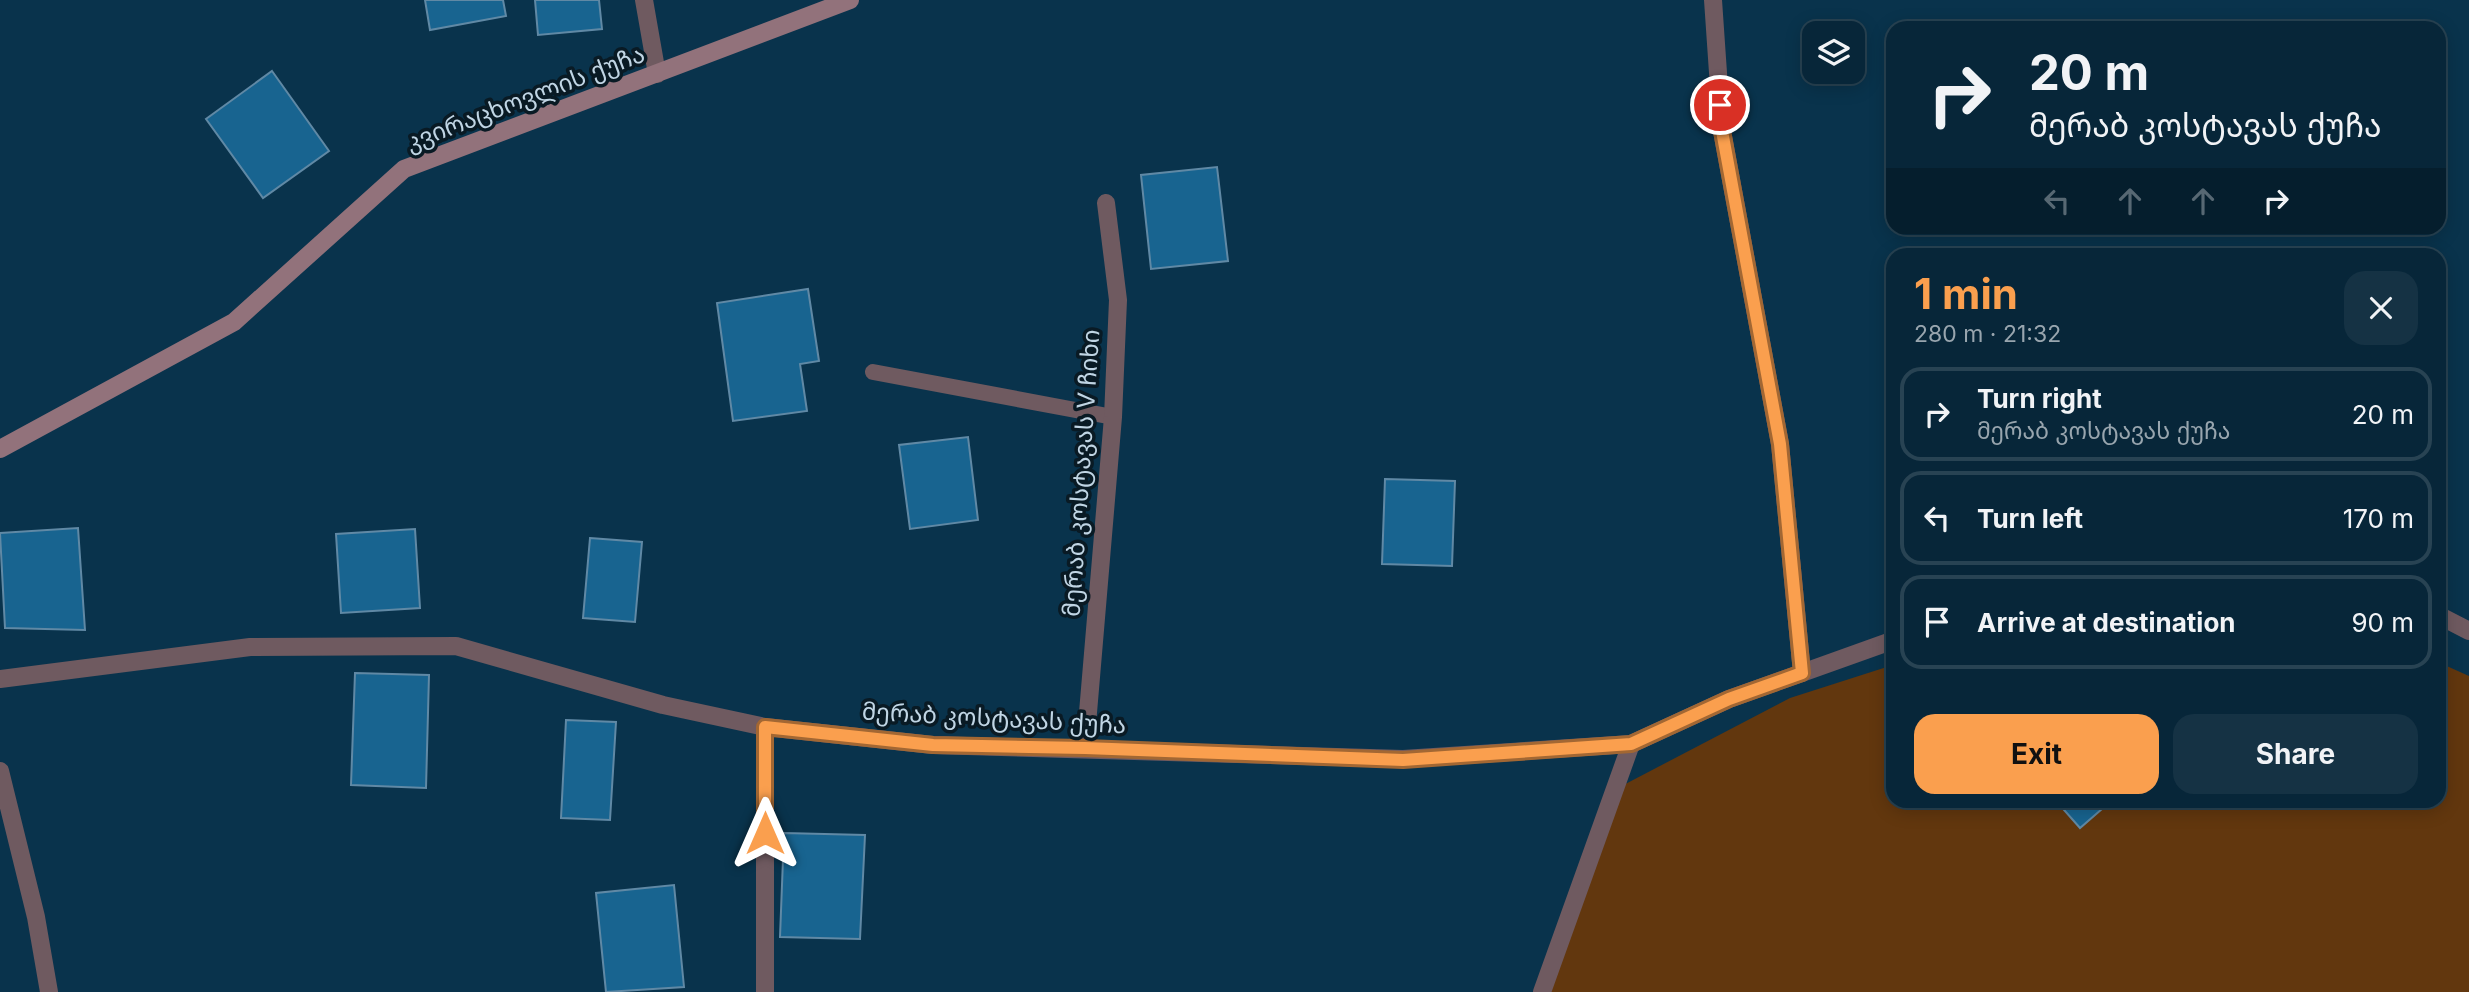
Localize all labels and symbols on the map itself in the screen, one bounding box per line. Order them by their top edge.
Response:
street label: კვირაცხოვლის ქუჩა [401,39,649,157]
pin [1690,75,1750,135]
street label: მერაბ კოსტავას V ჩიხი [1056,328,1106,618]
street label: მერაბ კოსტავას ქუჩა [861,697,1127,739]
position arrow [728,796,802,870]

